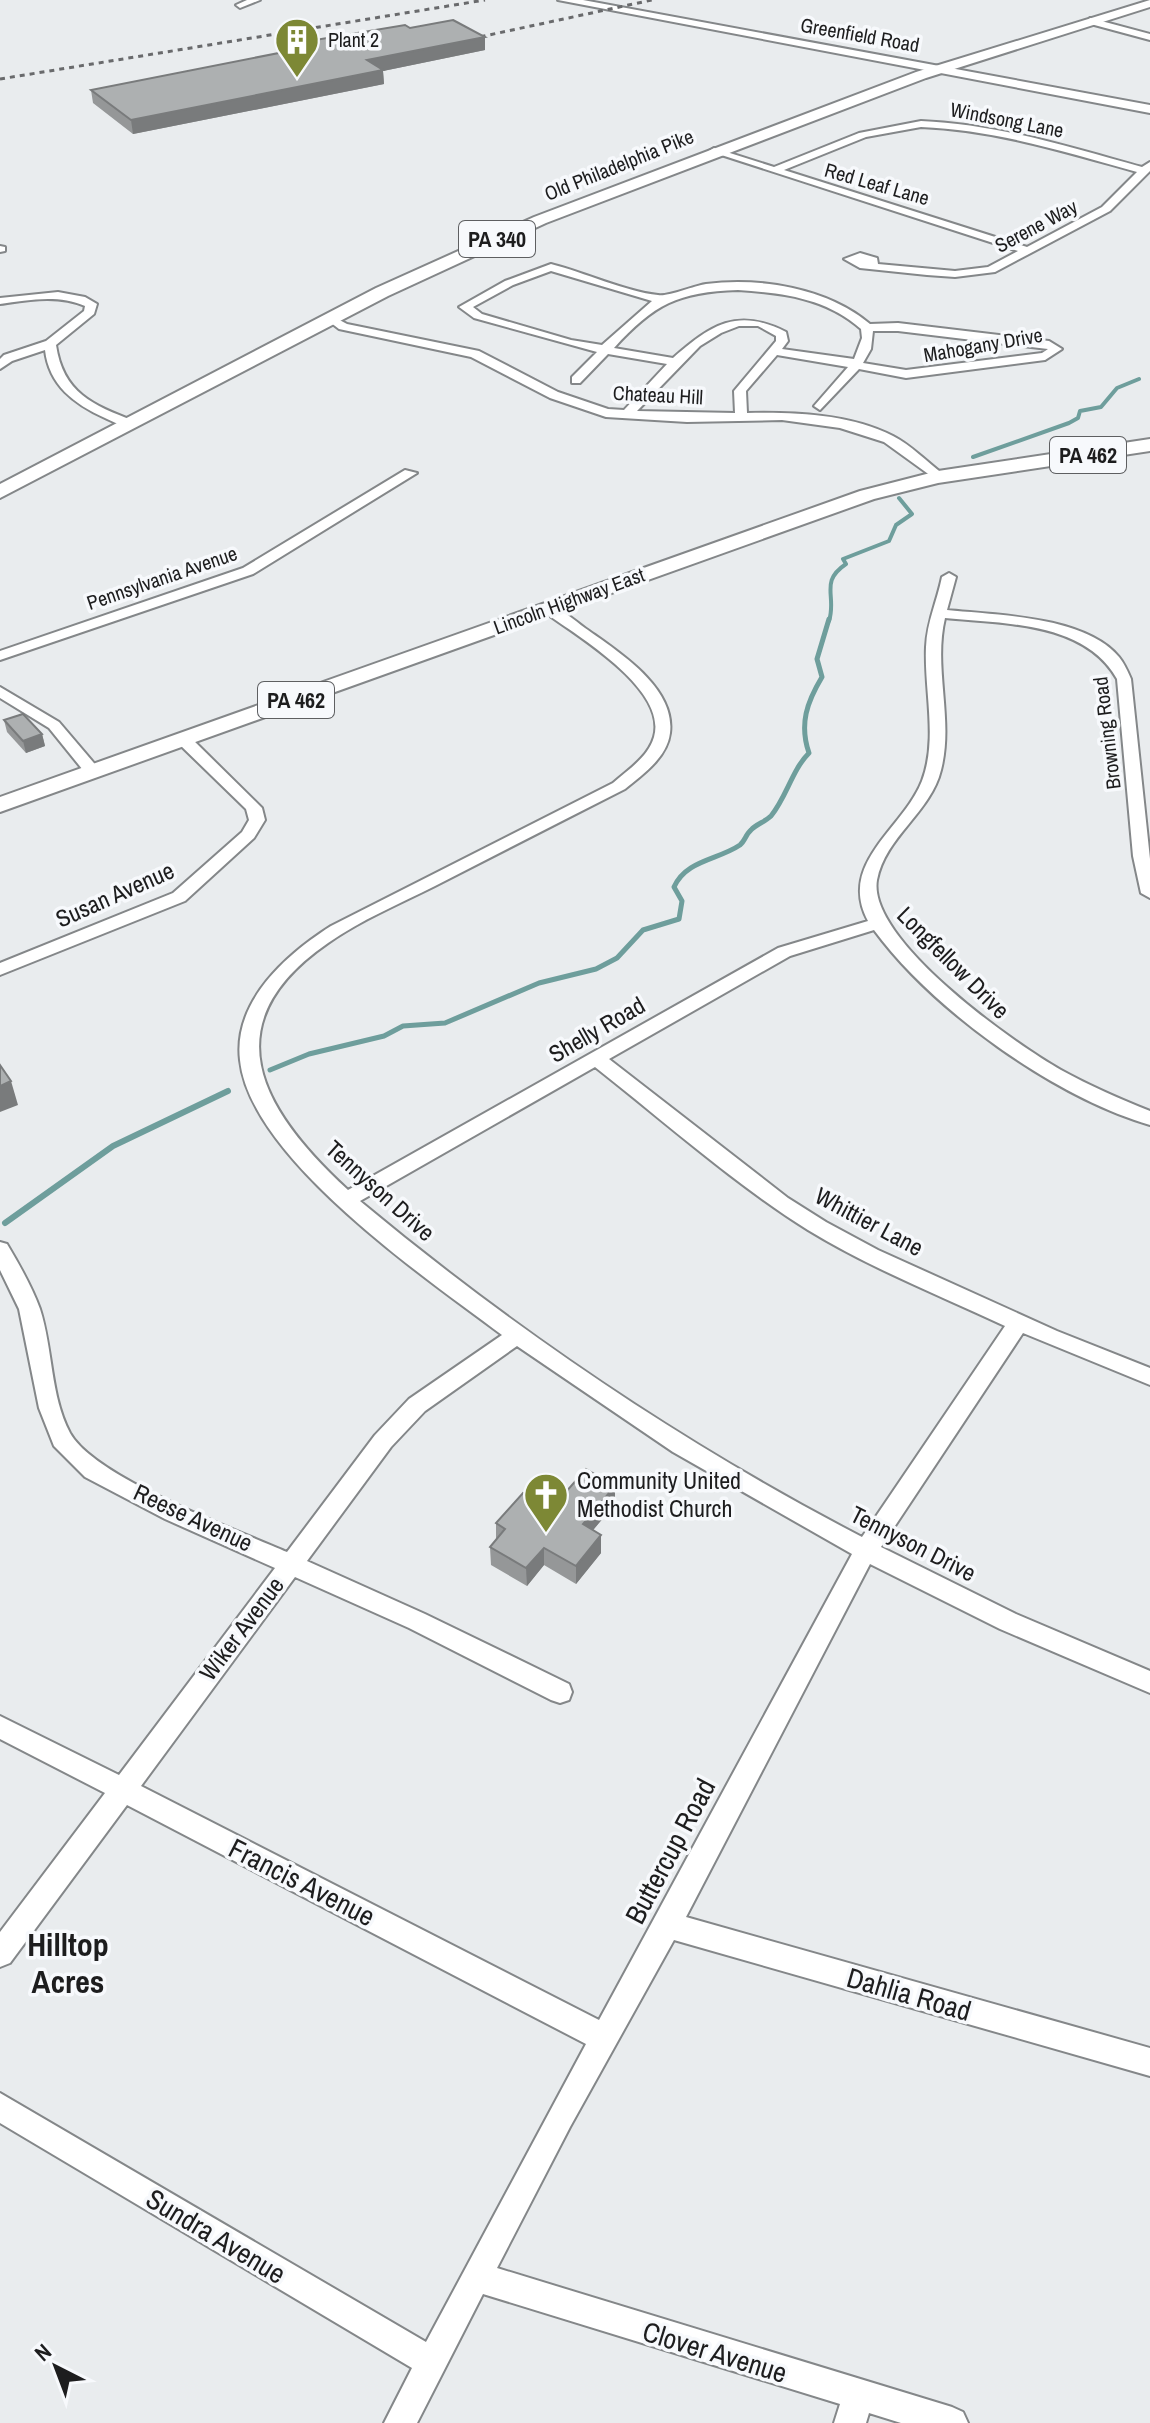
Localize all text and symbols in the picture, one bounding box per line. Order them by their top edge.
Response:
street label: Greenfield Road [798,11,922,58]
building icon: Plant 2 [273,16,321,79]
place label: Plant 2 [328,26,379,53]
street label: Windsong Lane [948,95,1066,144]
street label: Old Philadelphia Pike [540,122,697,207]
street label: Red Leaf Lane [822,156,933,211]
street label: Serene Way [990,192,1082,259]
road number: PA 340 [459,221,535,257]
street label: Mahogany Drive [921,321,1045,368]
street label: Chateau Hill [612,379,704,410]
road number: PA 462 [1050,437,1126,473]
street label: Pennsylvania Avenue [83,539,241,616]
street label: Lincoln Highway East [490,561,648,640]
street label: Browning Road [1086,675,1127,791]
road number: PA 462 [258,682,334,718]
street label: Susan Avenue [50,854,179,934]
street label: Longfellow Drive [891,899,1017,1025]
street label: Shelly Road [543,989,650,1070]
street label: Tennyson Drive [319,1133,442,1248]
street label: Whittier Lane [810,1179,929,1263]
place label: Community United Methodist Church [577,1464,741,1524]
church icon: Community United Methodist Church [522,1471,570,1534]
street label: Reese Avenue [129,1476,258,1559]
street label: Tennyson Drive [845,1498,982,1588]
street label: Wiker Avenue [192,1570,291,1687]
street label: Buttercup Road [616,1772,724,1930]
street label: Francis Avenue [222,1829,382,1935]
district label: Hilltop Acres [27,1923,109,2003]
street label: Dahlia Road [842,1958,976,2030]
street label: Sundra Avenue [139,2179,293,2293]
street label: Clover Avenue [638,2312,792,2392]
north arrow [16,2327,96,2407]
text: N [28,2337,57,2368]

